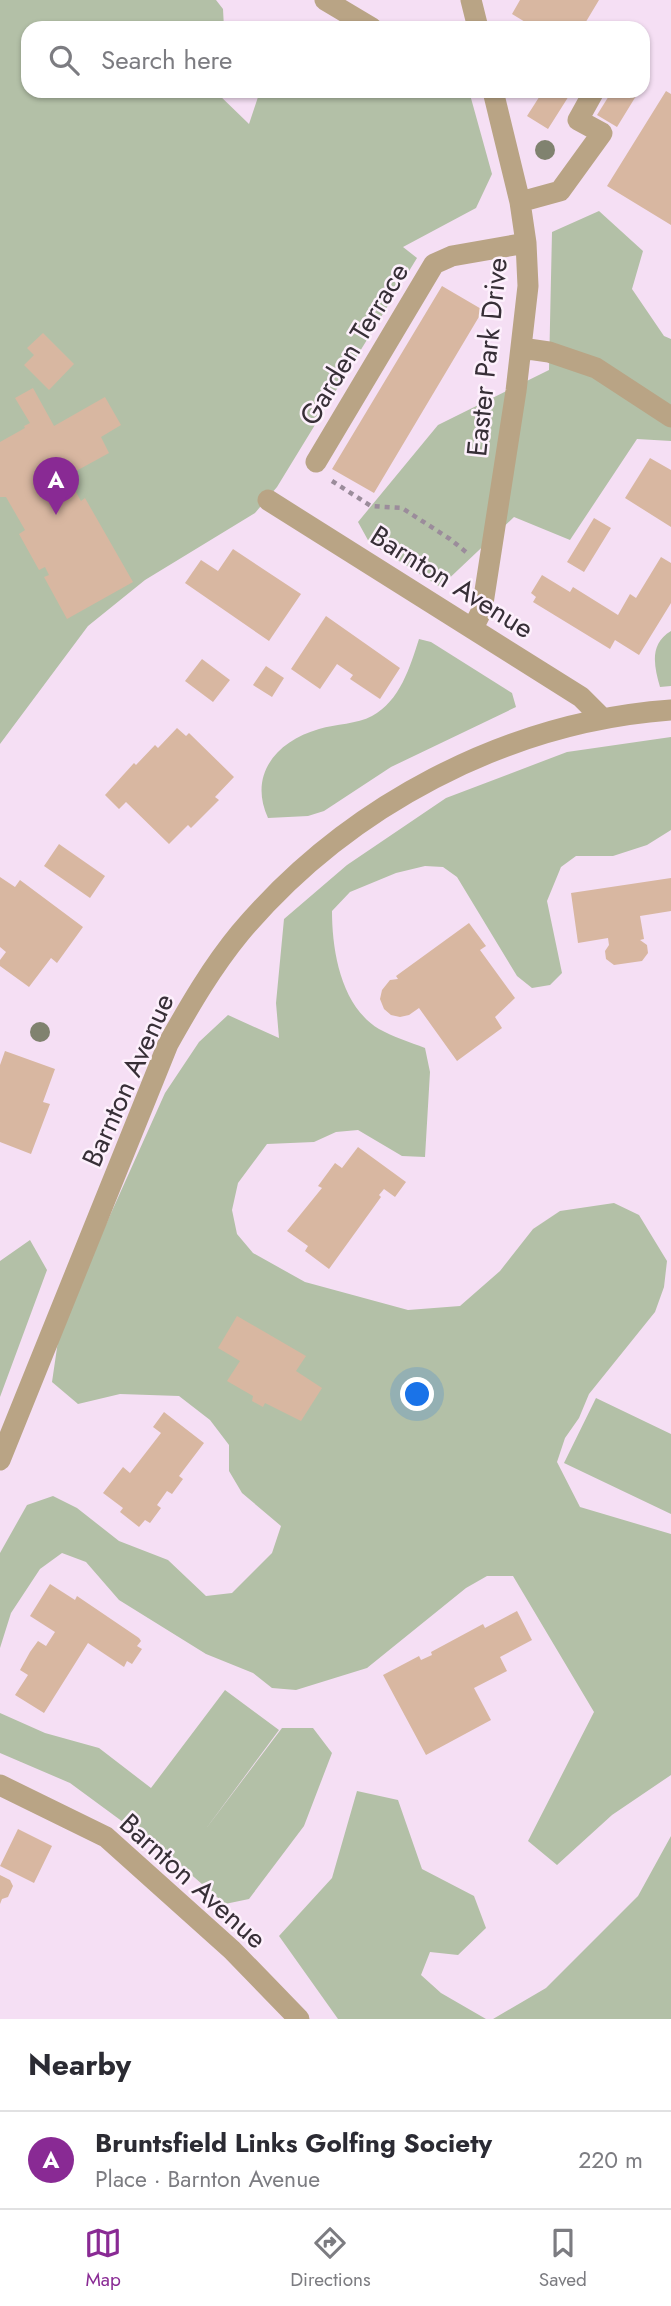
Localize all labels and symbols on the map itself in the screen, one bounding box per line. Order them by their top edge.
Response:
street label: Garden Terrace [289,255,419,433]
street label: Easter Park Drive [456,255,518,459]
pin: A [33,457,79,515]
street label: Barnton Avenue [362,515,542,649]
street label: Barnton Avenue [71,987,185,1173]
your location [400,1377,434,1411]
street label: Barnton Avenue [110,1804,276,1958]

